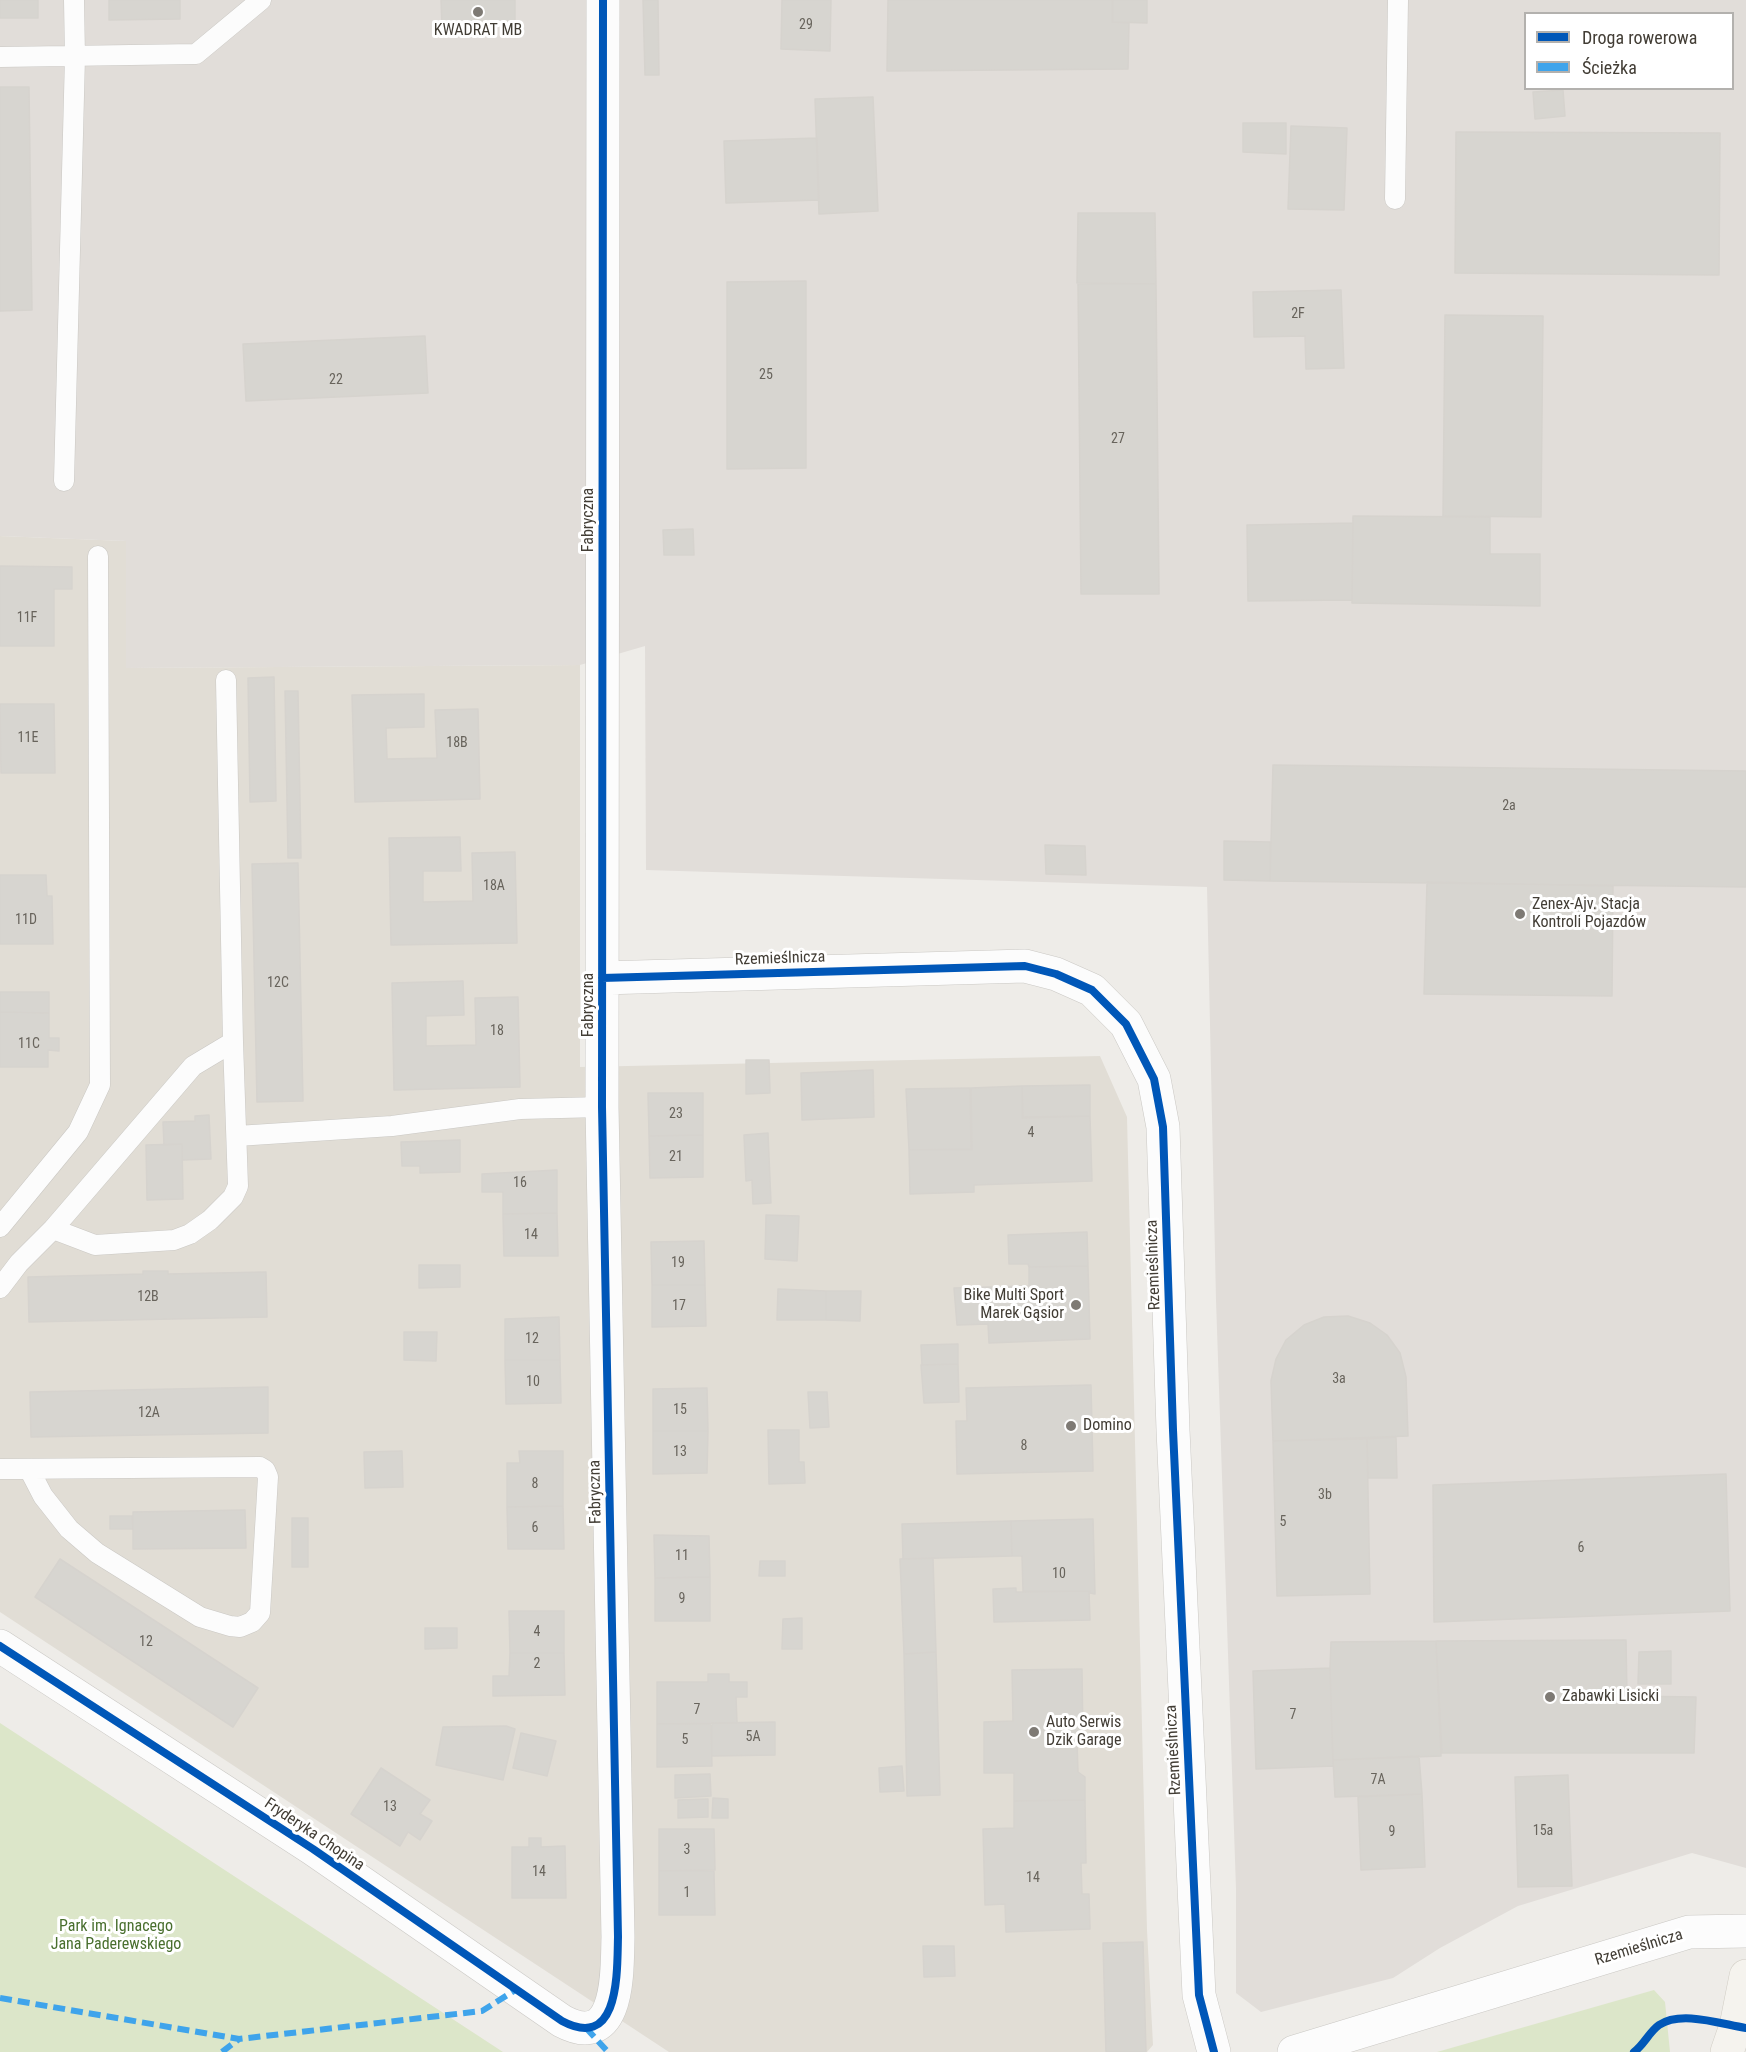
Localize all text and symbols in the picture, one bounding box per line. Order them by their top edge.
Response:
marker: KWADRAT MB [471,5,485,19]
legend [1524,12,1734,90]
house number: 29 [799,17,813,33]
place label: KWADRAT MB [434,21,522,41]
text: Droga rowerowa [1582,27,1697,48]
text: Ścieżka [1582,57,1637,78]
house number: 2F [1291,306,1305,322]
house number: 25 [759,367,773,383]
house number: 22 [329,372,343,388]
house number: 27 [1111,431,1125,447]
street label: Fabryczna [579,488,599,552]
house number: 11F [17,610,37,626]
house number: 11E [18,730,38,746]
house number: 18B [446,735,468,751]
house number: 2a [1502,798,1516,814]
house number: 18A [483,878,505,894]
place label: Zenex-Ajv. Stacja Kontroli Pojazdów [1532,895,1646,933]
marker: Zenex-Ajv. Stacja Kontroli Pojazdów [1513,907,1527,921]
house number: 11D [15,912,37,928]
street label: Rzemieślnicza [734,948,826,970]
street label: Fabryczna [579,973,599,1037]
house number: 12C [267,975,289,991]
house number: 18 [490,1023,504,1039]
house number: 11C [18,1036,40,1052]
house number: 23 [669,1106,683,1122]
house number: 4 [1028,1125,1034,1141]
house number: 21 [669,1149,683,1165]
house number: 16 [513,1175,527,1191]
street label: Rzemieślnicza [1143,1219,1165,1311]
house number: 14 [524,1227,538,1243]
house number: 19 [671,1255,685,1271]
place label: Bike Multi Sport Marek Gąsior [964,1286,1064,1324]
house number: 12B [137,1289,159,1305]
house number: 17 [672,1298,686,1314]
marker: Bike Multi Sport Marek Gąsior [1069,1298,1083,1312]
house number: 12 [525,1331,539,1347]
house number: 3a [1332,1371,1346,1387]
house number: 10 [526,1374,540,1390]
house number: 15 [673,1402,687,1418]
house number: 12A [138,1405,160,1421]
place label: Domino [1083,1416,1132,1436]
marker: Domino [1064,1419,1078,1433]
house number: 8 [1021,1438,1027,1454]
house number: 13 [673,1444,687,1460]
street label: Fabryczna [586,1460,606,1524]
house number: 8 [532,1476,538,1492]
house number: 3b [1318,1487,1332,1503]
house number: 5 [1280,1514,1286,1530]
house number: 6 [532,1520,538,1536]
house number: 6 [1578,1540,1584,1556]
house number: 11 [675,1548,689,1564]
house number: 10 [1052,1566,1066,1582]
house number: 9 [679,1591,685,1607]
house number: 4 [534,1624,540,1640]
house number: 12 [139,1634,153,1650]
house number: 2 [534,1656,540,1672]
place label: Zabawki Lisicki [1562,1687,1659,1707]
marker: Zabawki Lisicki [1543,1690,1557,1704]
house number: 7 [694,1702,700,1718]
street label: Rzemieślnicza [1162,1704,1186,1796]
house number: 7 [1290,1707,1296,1723]
place label: Auto Serwis Dzik Garage [1046,1713,1121,1751]
marker: Auto Serwis Dzik Garage [1027,1725,1041,1739]
house number: 5A [746,1729,760,1745]
house number: 5 [682,1732,688,1748]
house number: 7A [1371,1772,1385,1788]
street label: Fryderyka Chopina [260,1794,368,1876]
house number: 13 [383,1799,397,1815]
house number: 15a [1533,1823,1553,1839]
house number: 9 [1389,1824,1395,1840]
house number: 3 [684,1842,690,1858]
house number: 14 [532,1864,546,1880]
house number: 14 [1026,1870,1040,1886]
house number: 1 [684,1885,690,1901]
park label: Park im. Ignacego Jana Paderewskiego [51,1917,181,1955]
street label: Rzemieślnicza [1593,1926,1685,1970]

